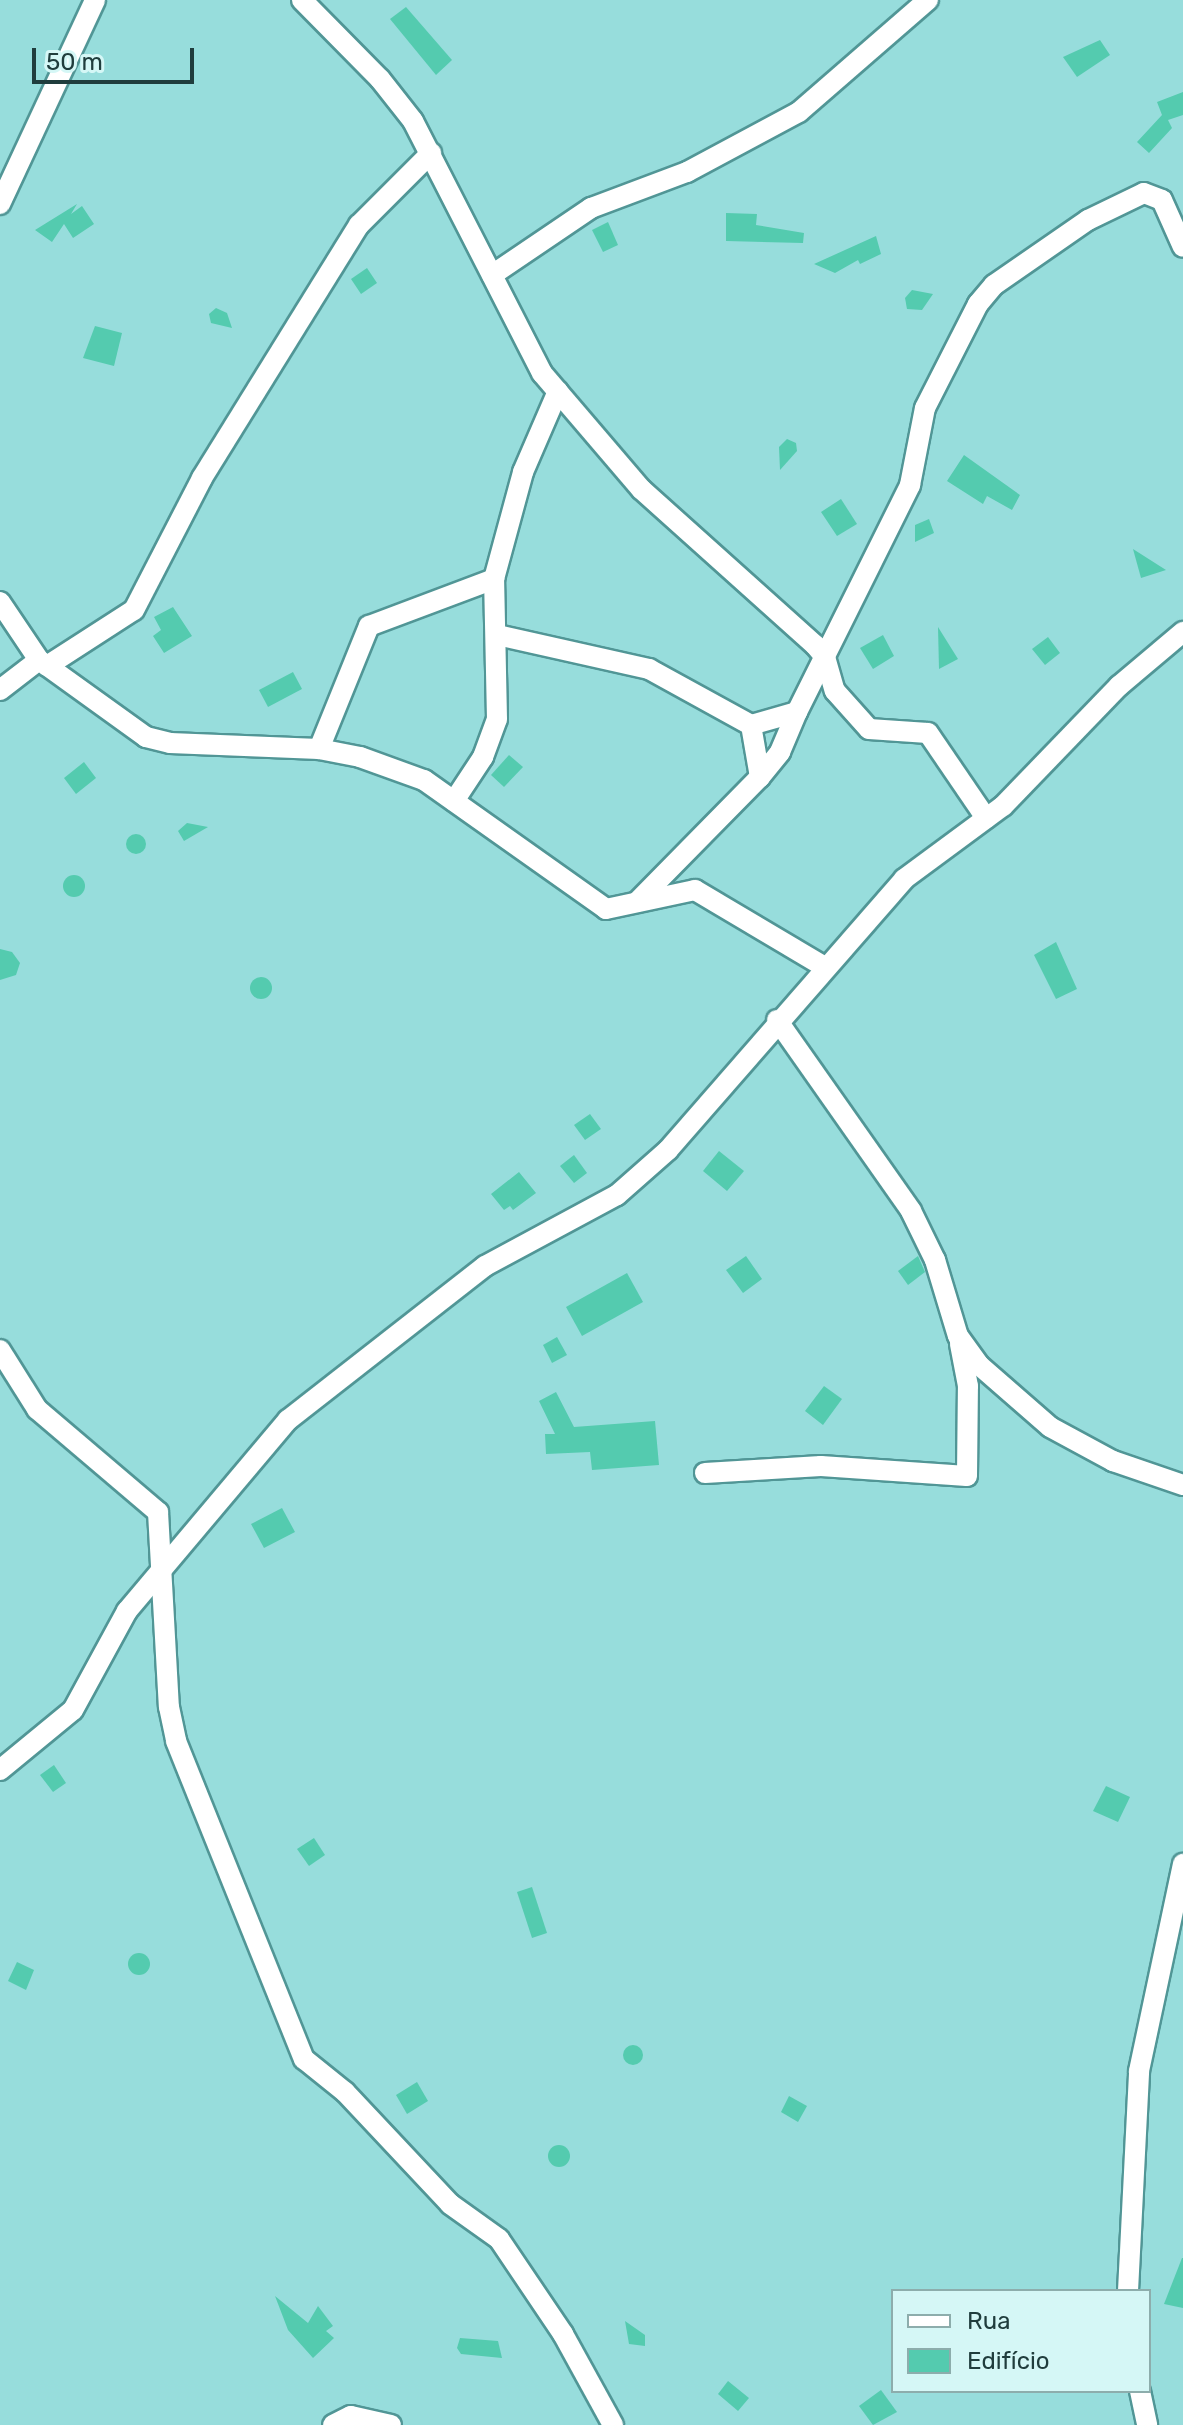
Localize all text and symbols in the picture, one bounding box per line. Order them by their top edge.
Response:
scale bar [36,32,198,82]
text: 50 m [46,48,103,76]
legend [891,2289,1151,2393]
text: Rua [967,2307,1010,2335]
text: Edifício [967,2347,1050,2375]

